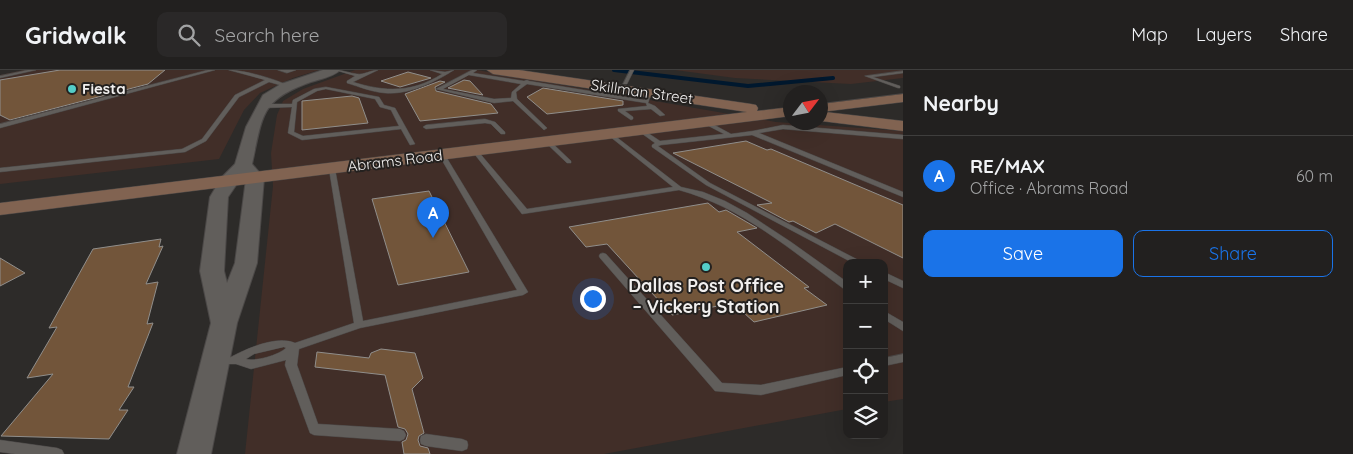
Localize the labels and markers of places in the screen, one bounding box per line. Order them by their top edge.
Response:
place label: Fiesta [82,79,126,98]
marker: Fiesta [66,83,78,95]
pin: A [417,197,449,238]
marker: Dallas Post Office – Vickery Station [700,261,712,273]
place label: Dallas Post Office – Vickery Station [628,274,784,318]

